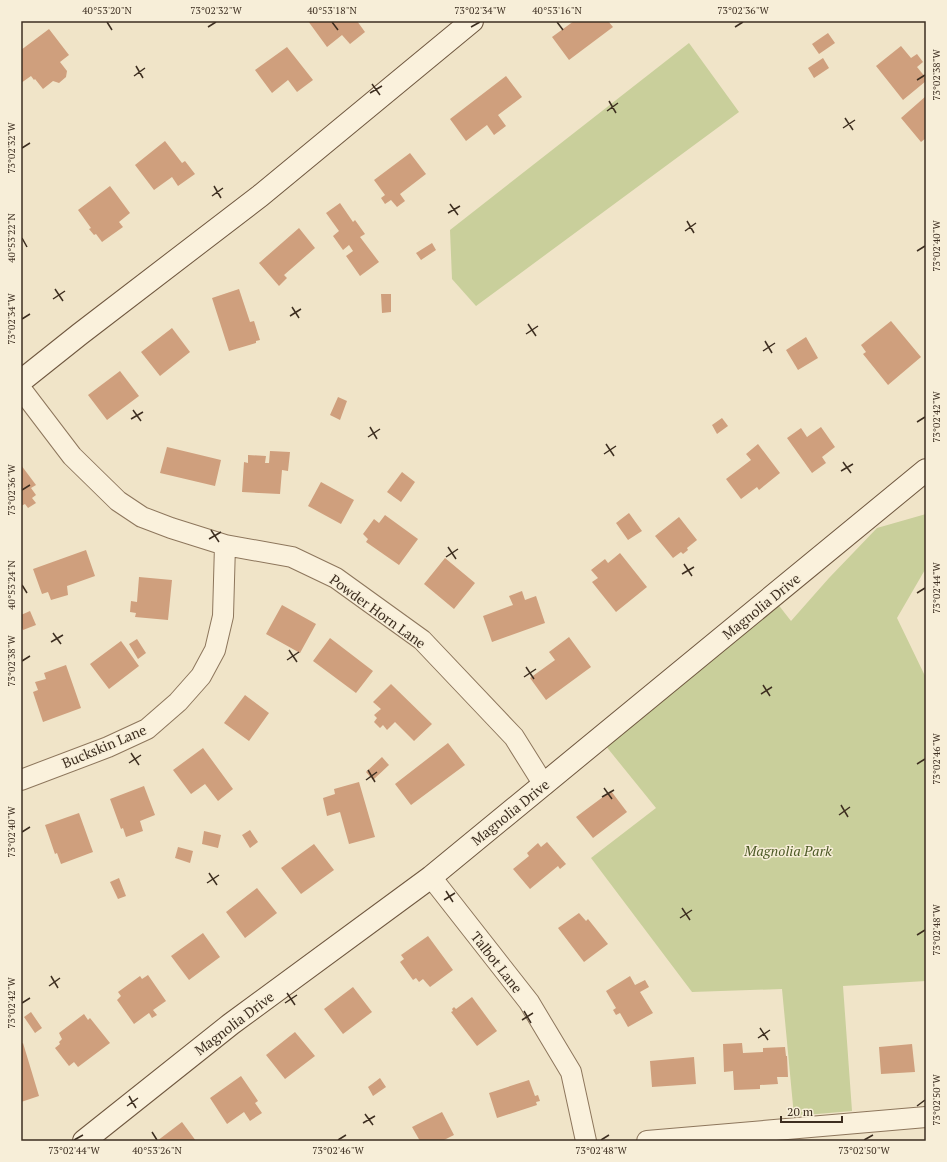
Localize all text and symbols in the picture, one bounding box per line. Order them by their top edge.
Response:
text: 40°53'20"N [82,4,132,17]
text: 73°02'32"W [190,4,242,17]
text: 40°53'18"N [307,4,357,17]
text: 73°02'34"W [454,4,506,17]
text: 40°53'16"N [532,4,582,17]
text: 73°02'36"W [717,4,769,17]
text: 73°02'38"W [930,49,943,101]
text: 73°02'32"W [5,122,18,174]
text: 40°53'22"N [5,213,18,263]
text: 73°02'40"W [930,220,943,272]
text: 73°02'34"W [5,293,18,345]
text: 73°02'42"W [930,391,943,443]
text: 73°02'36"W [5,464,18,516]
text: 40°53'24"N [5,560,18,610]
text: 73°02'44"W [930,562,943,614]
street label: Magnolia Drive [718,569,804,643]
street label: Powder Horn Lane [326,570,430,652]
text: 73°02'38"W [5,635,18,687]
street label: Buckskin Lane [59,720,149,772]
text: 73°02'46"W [930,733,943,785]
street label: Magnolia Drive [467,775,553,849]
text: 73°02'40"W [5,806,18,858]
park label: Magnolia Park [743,841,832,860]
text: 73°02'48"W [930,904,943,956]
street label: Talbot Lane [467,927,527,997]
text: 73°02'42"W [5,977,18,1029]
street label: Magnolia Drive [190,987,278,1059]
text: 73°02'50"W [930,1074,943,1126]
scale bar [781,1098,842,1124]
text: 20 m [787,1104,814,1119]
text: 73°02'44"W [48,1144,100,1157]
text: 40°53'26"N [132,1144,182,1157]
text: 73°02'46"W [312,1144,364,1157]
text: 73°02'48"W [575,1144,627,1157]
text: 73°02'50"W [838,1144,890,1157]

